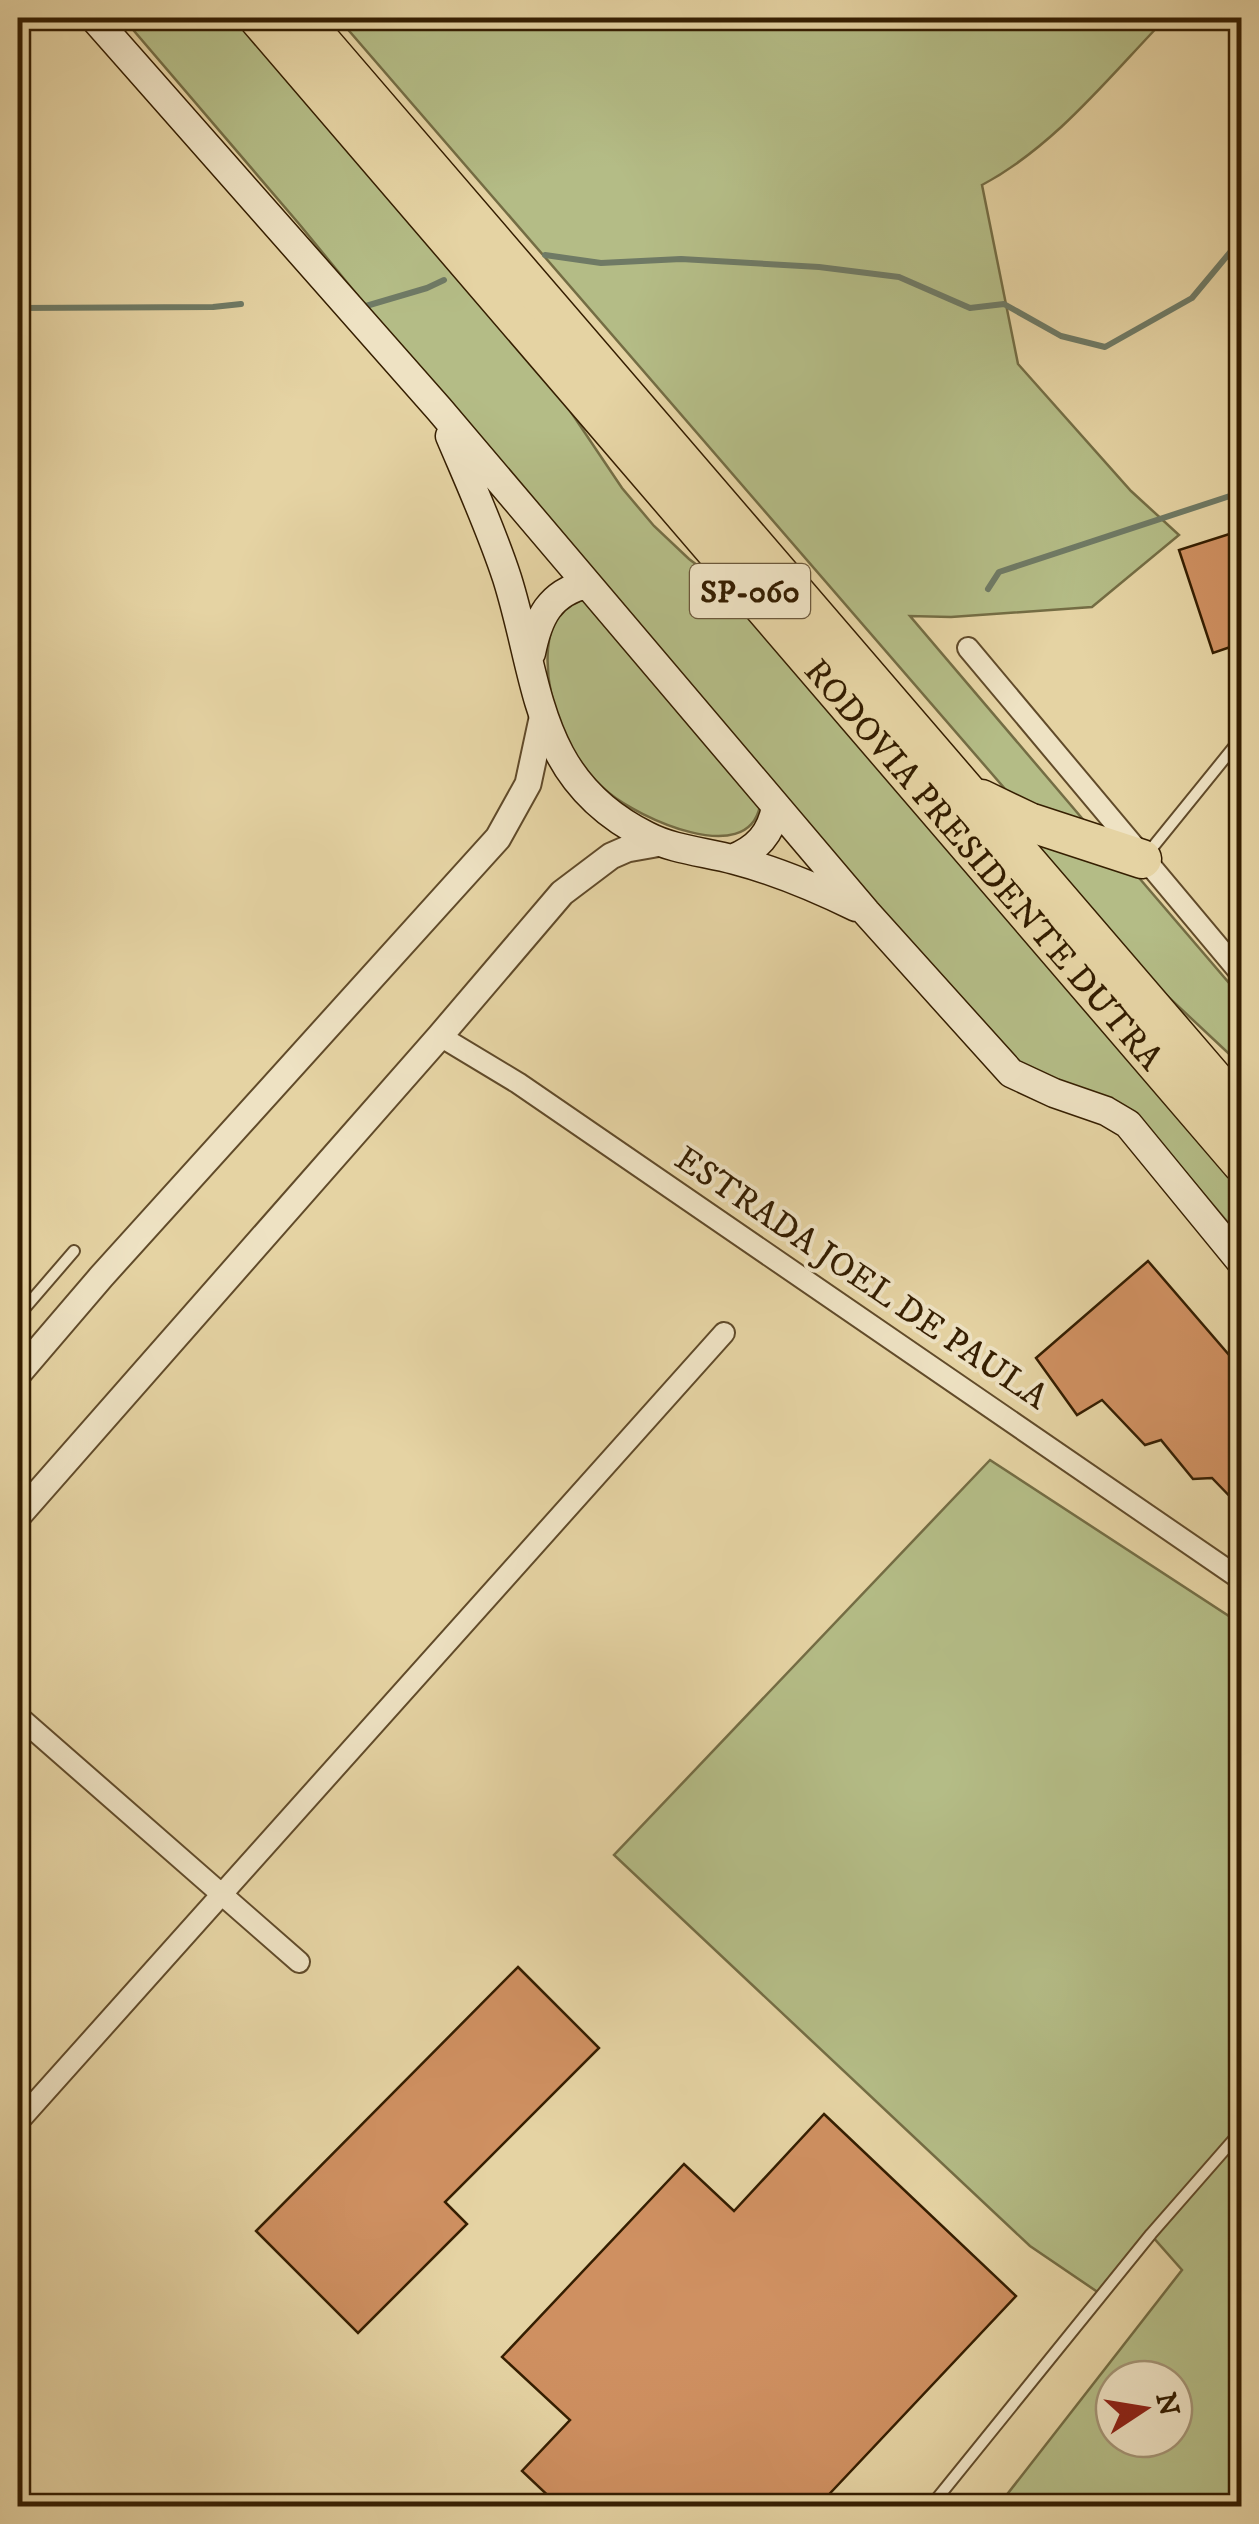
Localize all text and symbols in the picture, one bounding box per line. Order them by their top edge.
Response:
road number: SP-060 [690,564,810,618]
street label: RODOVIA PRESIDENTE DUTRA [794,650,1172,1081]
street label: ESTRADA JOEL DE PAULA [666,1137,1056,1420]
north arrow [1094,2359,1194,2459]
text: N [1147,2389,1186,2419]

